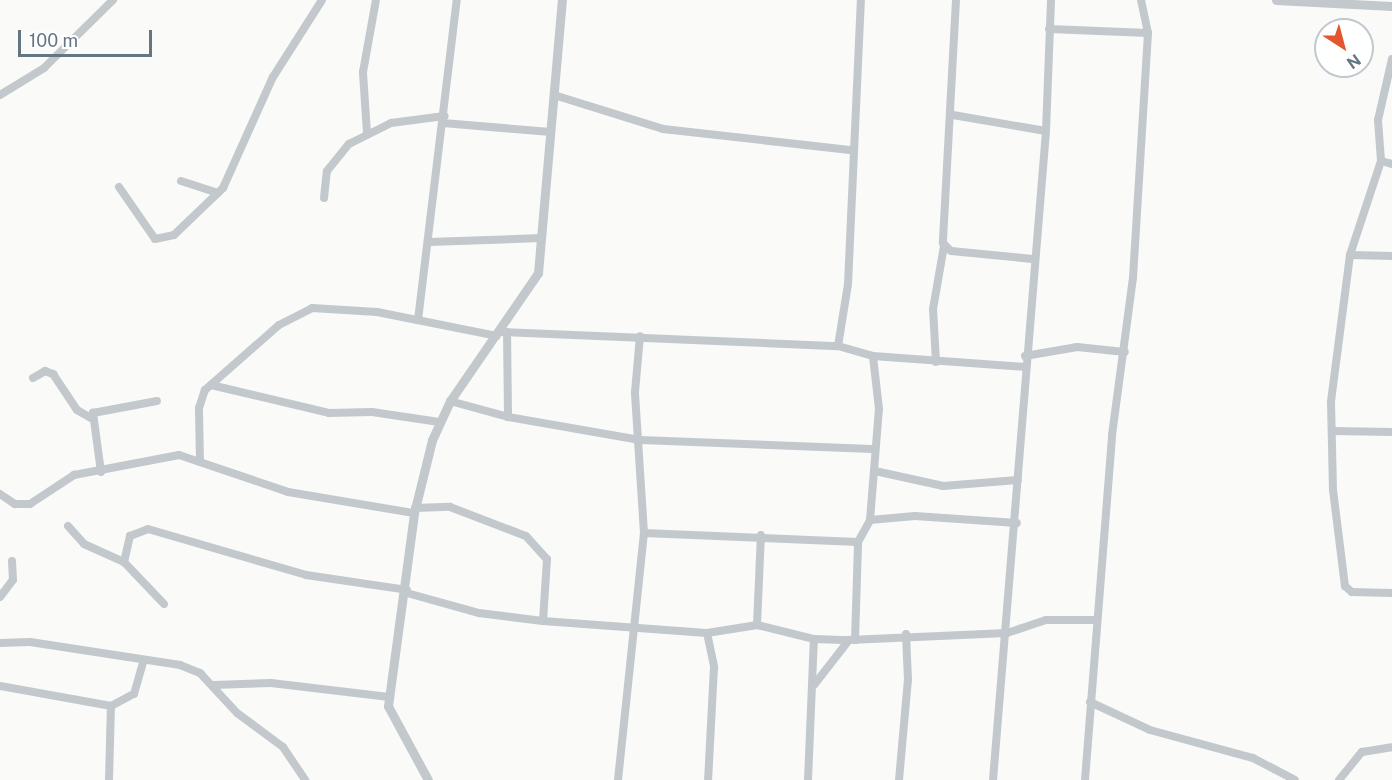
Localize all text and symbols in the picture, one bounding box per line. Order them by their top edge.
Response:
scale bar [21,18,154,56]
north arrow [1314,18,1374,78]
text: 100 m [29,30,78,51]
text: N [1343,50,1364,73]

